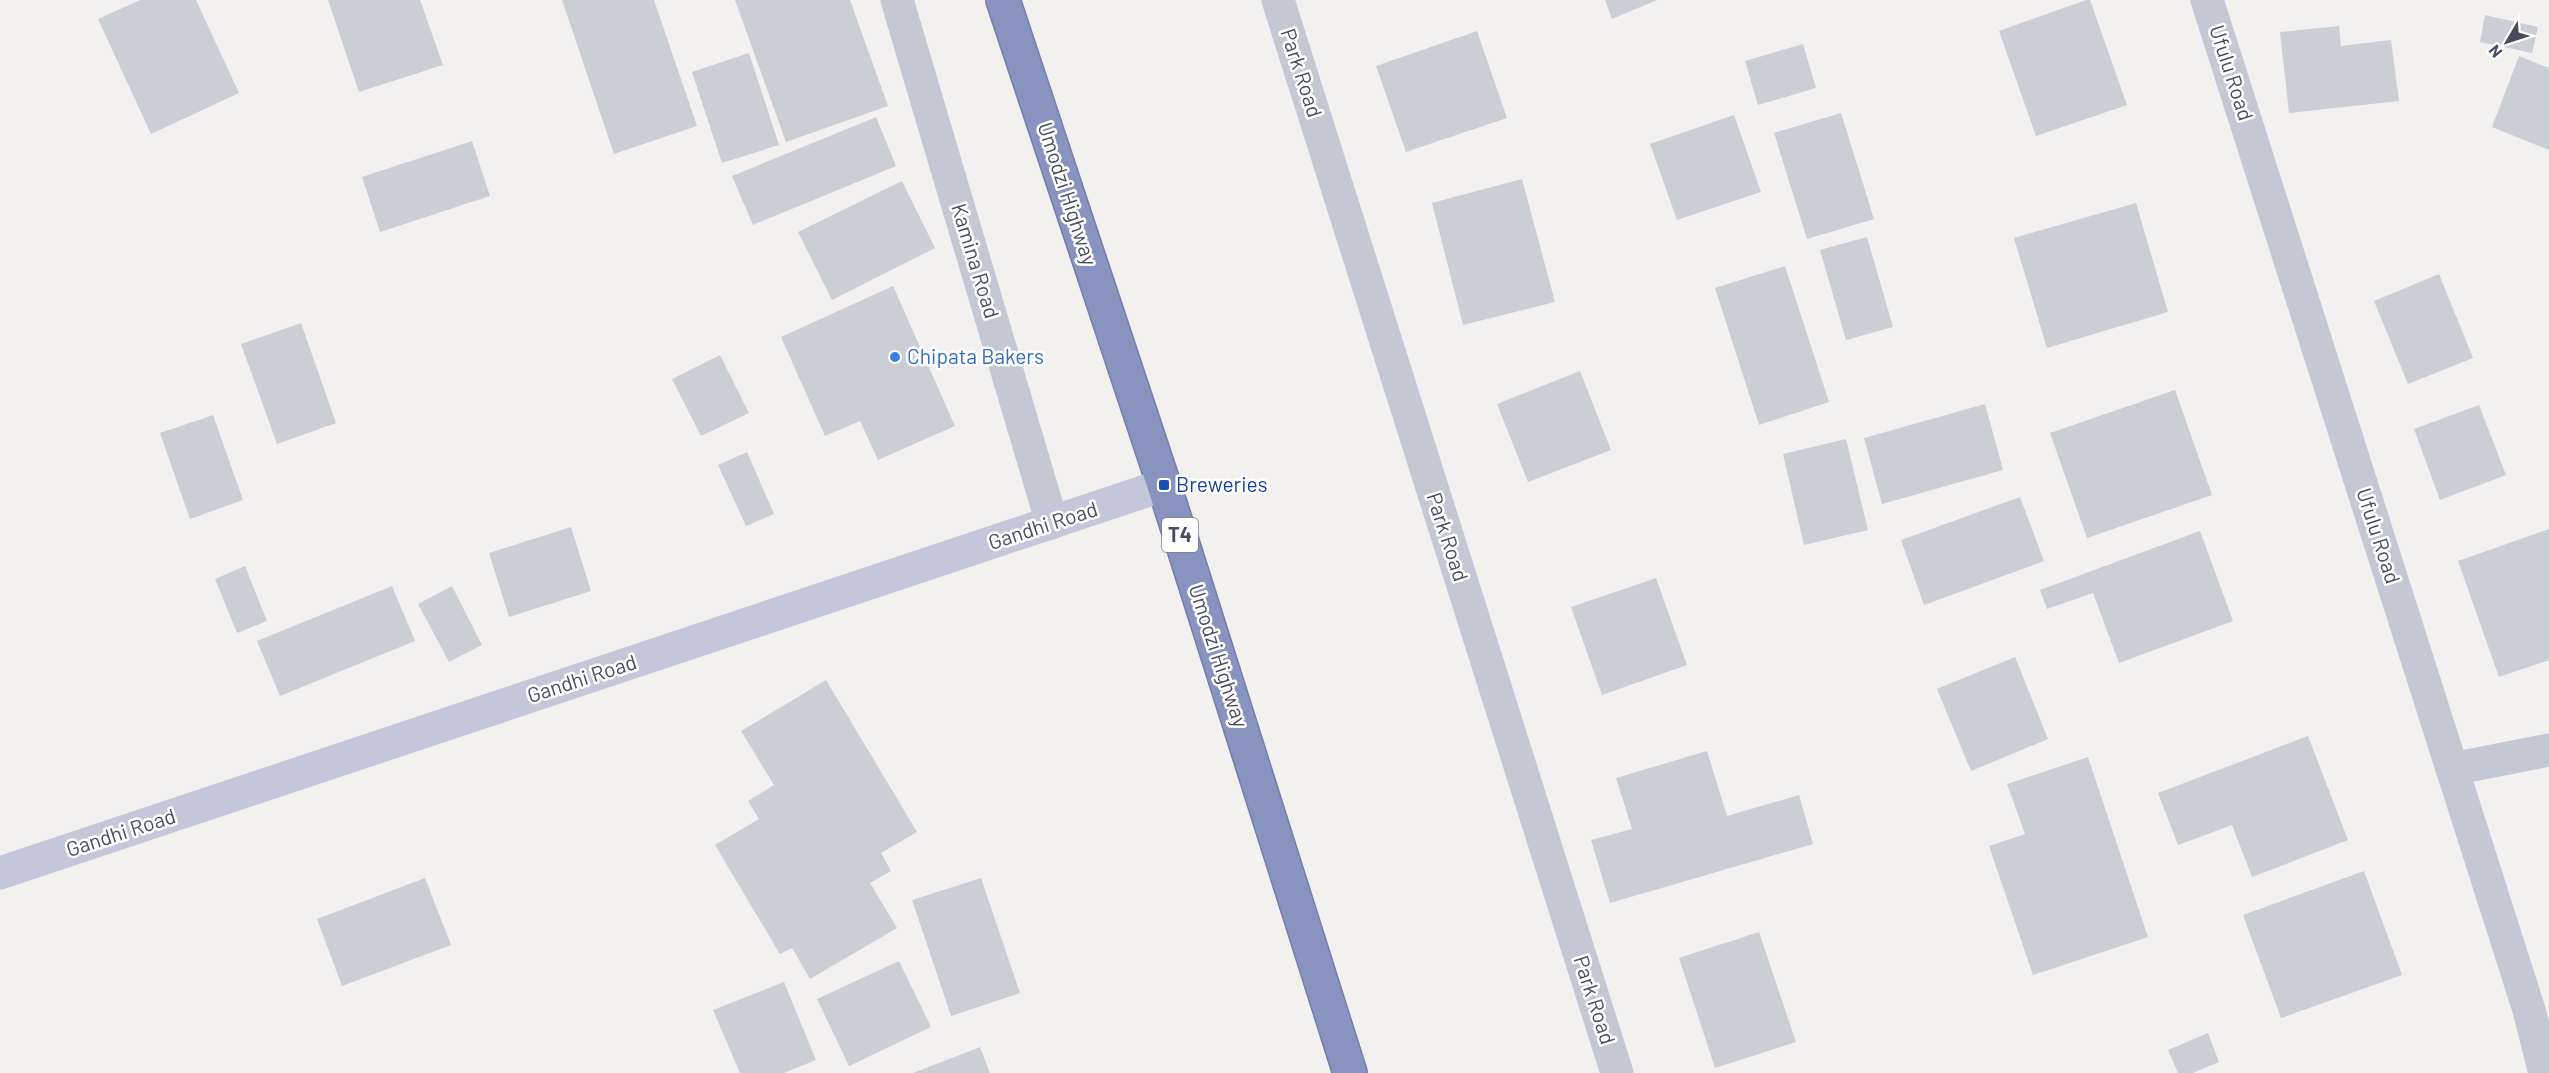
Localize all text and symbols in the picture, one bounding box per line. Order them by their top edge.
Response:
north arrow [2477,12,2537,72]
street label: Ufulu Road [2205,22,2260,124]
street label: Park Road [1276,25,1329,120]
text: N [2484,42,2506,62]
street label: Umodzi Highway [1033,119,1103,269]
street label: Kamina Road [947,200,1006,321]
place label: Chipata Bakers [907,343,1044,368]
marker: Chipata Bakers [888,350,902,364]
place label: Breweries [1176,471,1268,496]
marker: Breweries [1157,478,1171,492]
street label: Ufulu Road [2352,485,2407,587]
street label: Park Road [1422,489,1475,584]
street label: Gandhi Road [985,495,1100,554]
road number: T4 [1162,518,1198,552]
street label: Umodzi Highway [1184,581,1254,731]
street label: Gandhi Road [524,648,639,707]
street label: Gandhi Road [63,802,178,861]
street label: Park Road [1569,952,1622,1047]

